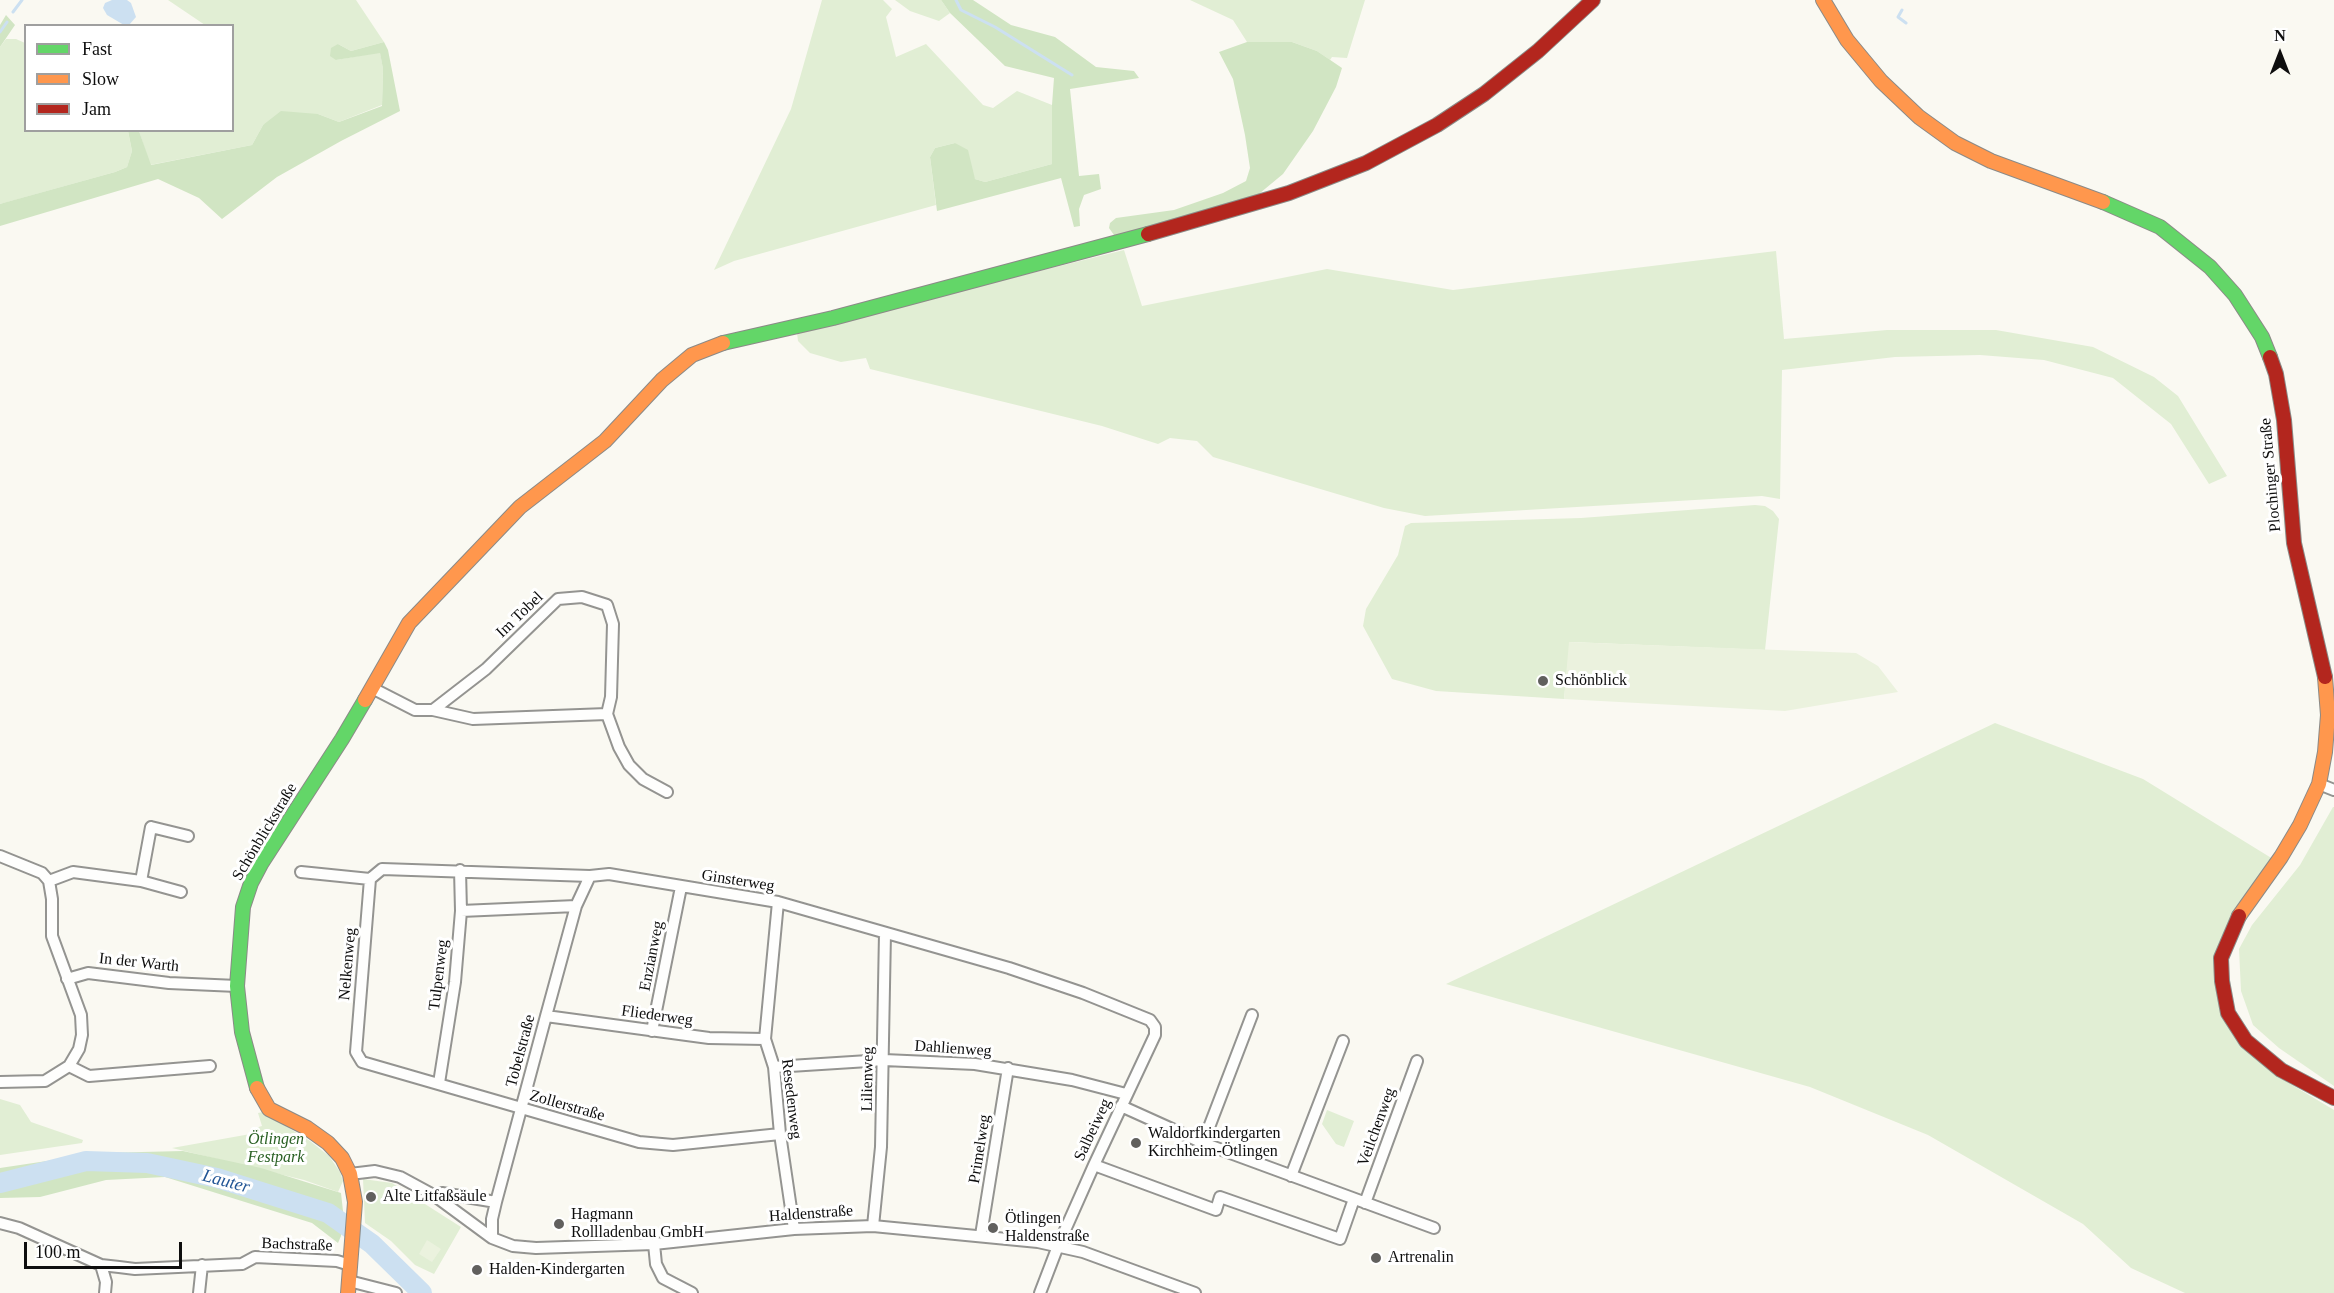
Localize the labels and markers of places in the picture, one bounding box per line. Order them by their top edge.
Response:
place label: Schönblick [1555,671,1627,691]
marker: Schönblick [1536,674,1550,688]
place label: Waldorfkindergarten Kirchheim-Ötlingen [1148,1124,1281,1162]
marker: Waldorfkindergarten Kirchheim-Ötlingen [1129,1136,1143,1150]
place label: Alte Litfaßsäule [383,1187,487,1207]
marker: Alte Litfaßsäule [364,1190,378,1204]
place label: Hagmann Rollladenbau GmbH [571,1205,704,1243]
place label: Ötlingen Haldenstraße [1005,1209,1089,1247]
marker: Hagmann Rollladenbau GmbH [552,1217,566,1231]
marker: Ötlingen Haldenstraße [986,1221,1000,1235]
place label: Artrenalin [1388,1248,1454,1268]
marker: Artrenalin [1369,1251,1383,1265]
place label: Halden-Kindergarten [489,1260,625,1280]
marker: Halden-Kindergarten [470,1263,484,1277]

